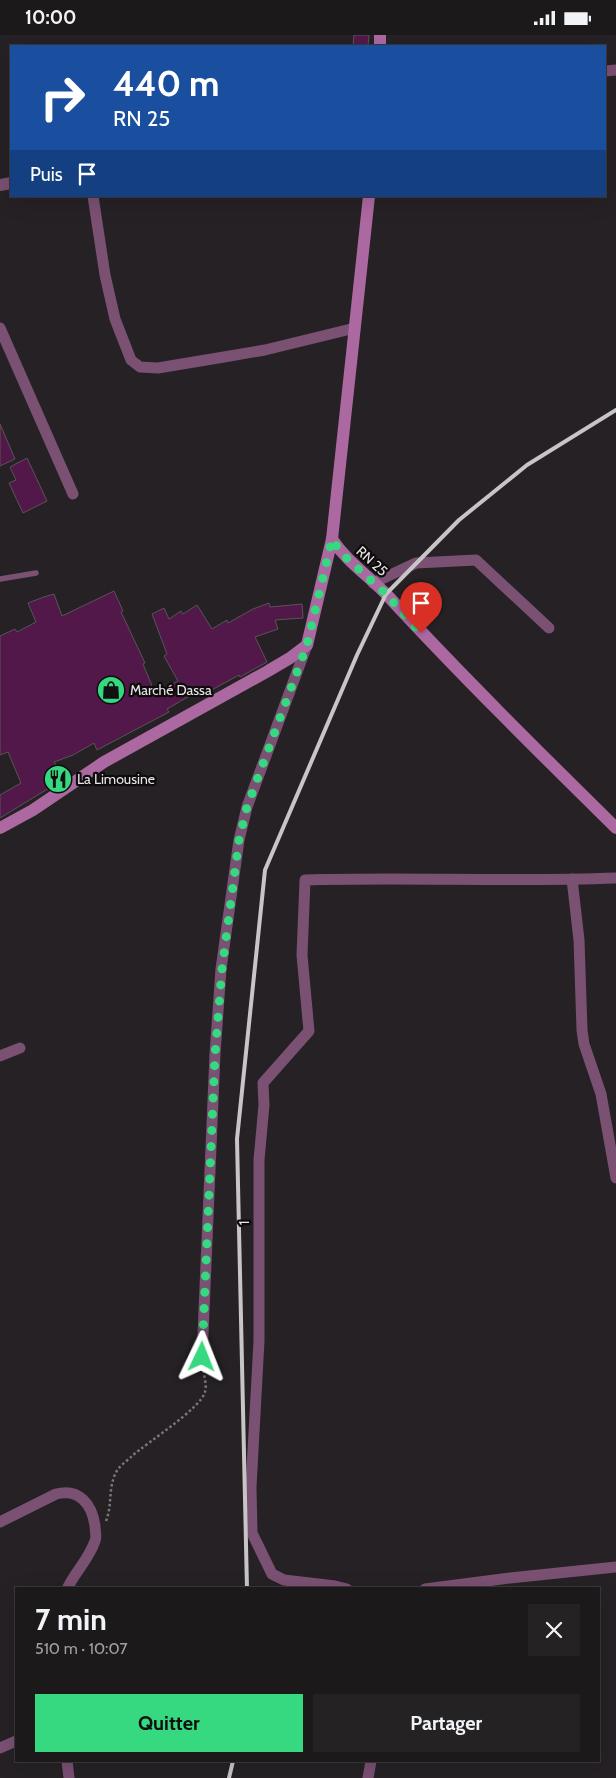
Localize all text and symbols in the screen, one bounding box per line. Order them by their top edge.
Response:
text: 10:00 [25,6,76,29]
text: 440 m [113,62,219,105]
icon: right [30,65,95,130]
text: RN 25 [113,105,170,132]
icon: arrive [73,160,101,188]
text: Puis [30,163,63,186]
street label: RN 25 [352,542,392,580]
pin [400,582,442,633]
icon: arrive [407,589,435,617]
shop icon: Marché Dassa [96,675,126,705]
place label: Marché Dassa [130,681,212,699]
restaurant icon: La Limousine [43,764,73,794]
place label: La Limousine [77,770,155,788]
street label: 1 [235,1221,253,1225]
position arrow [175,1330,227,1382]
text: 7 min [35,1601,107,1638]
button: close [528,1604,580,1656]
text: 510 m · 10:07 [35,1639,127,1658]
button: Quitter [35,1694,303,1752]
button: Partager [313,1694,580,1752]

